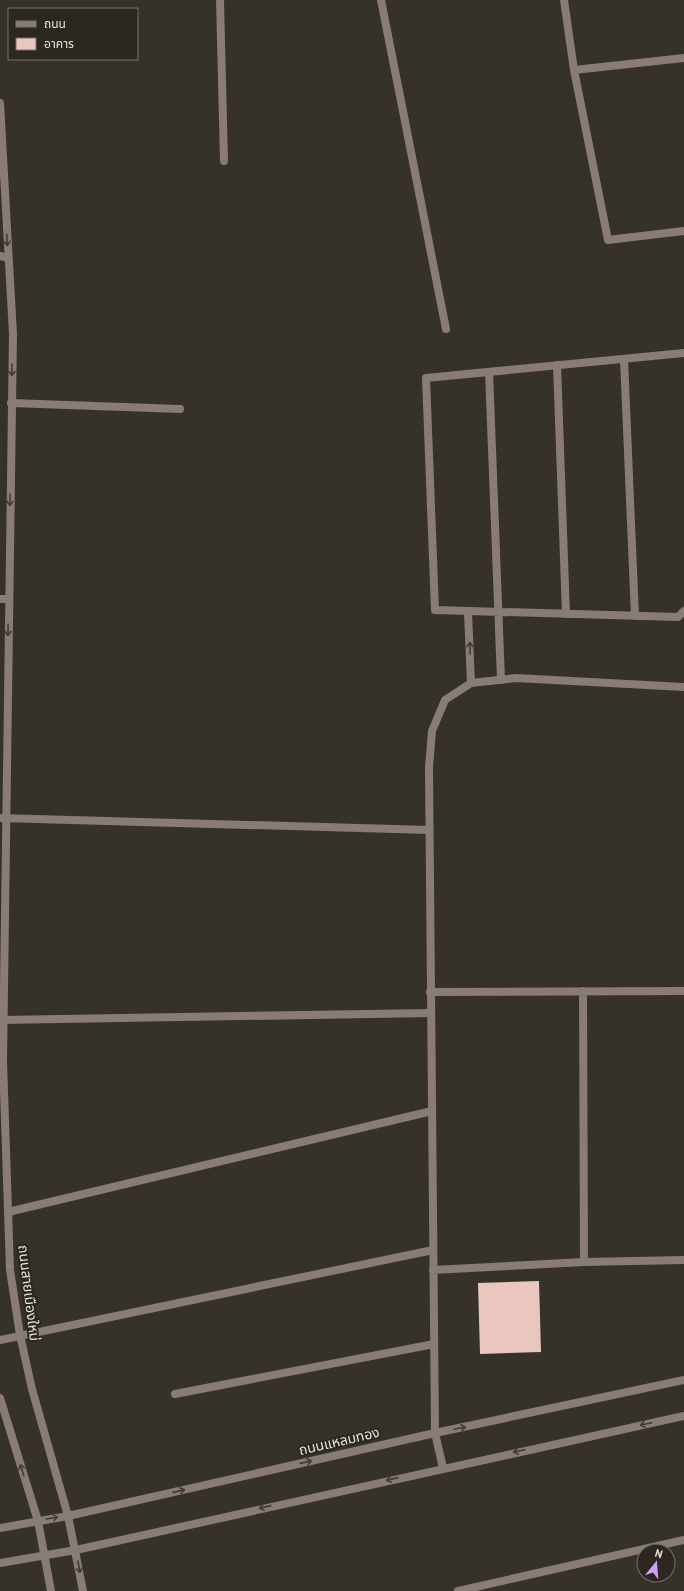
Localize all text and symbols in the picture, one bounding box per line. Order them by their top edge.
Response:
legend [8,8,138,60]
text: ถนน [44,16,66,31]
text: อาคาร [44,36,74,51]
one-way arrow [4,233,11,246]
one-way arrow [8,363,16,376]
one-way arrow [6,493,14,506]
one-way arrow [4,623,12,636]
one-way arrow [466,642,473,655]
street label: ถนนสายเมืองใหม่ [14,1244,44,1342]
one-way arrow [640,1420,653,1428]
street label: ถนนแหลมทอง [297,1423,381,1459]
one-way arrow [453,1423,466,1431]
one-way arrow [513,1448,526,1456]
one-way arrow [299,1458,312,1466]
one-way arrow [18,1464,25,1477]
one-way arrow [386,1476,399,1483]
one-way arrow [172,1486,185,1494]
one-way arrow [259,1504,272,1512]
one-way arrow [45,1514,58,1522]
north arrow [636,1543,676,1583]
text: N [653,1546,664,1561]
one-way arrow [75,1560,83,1573]

